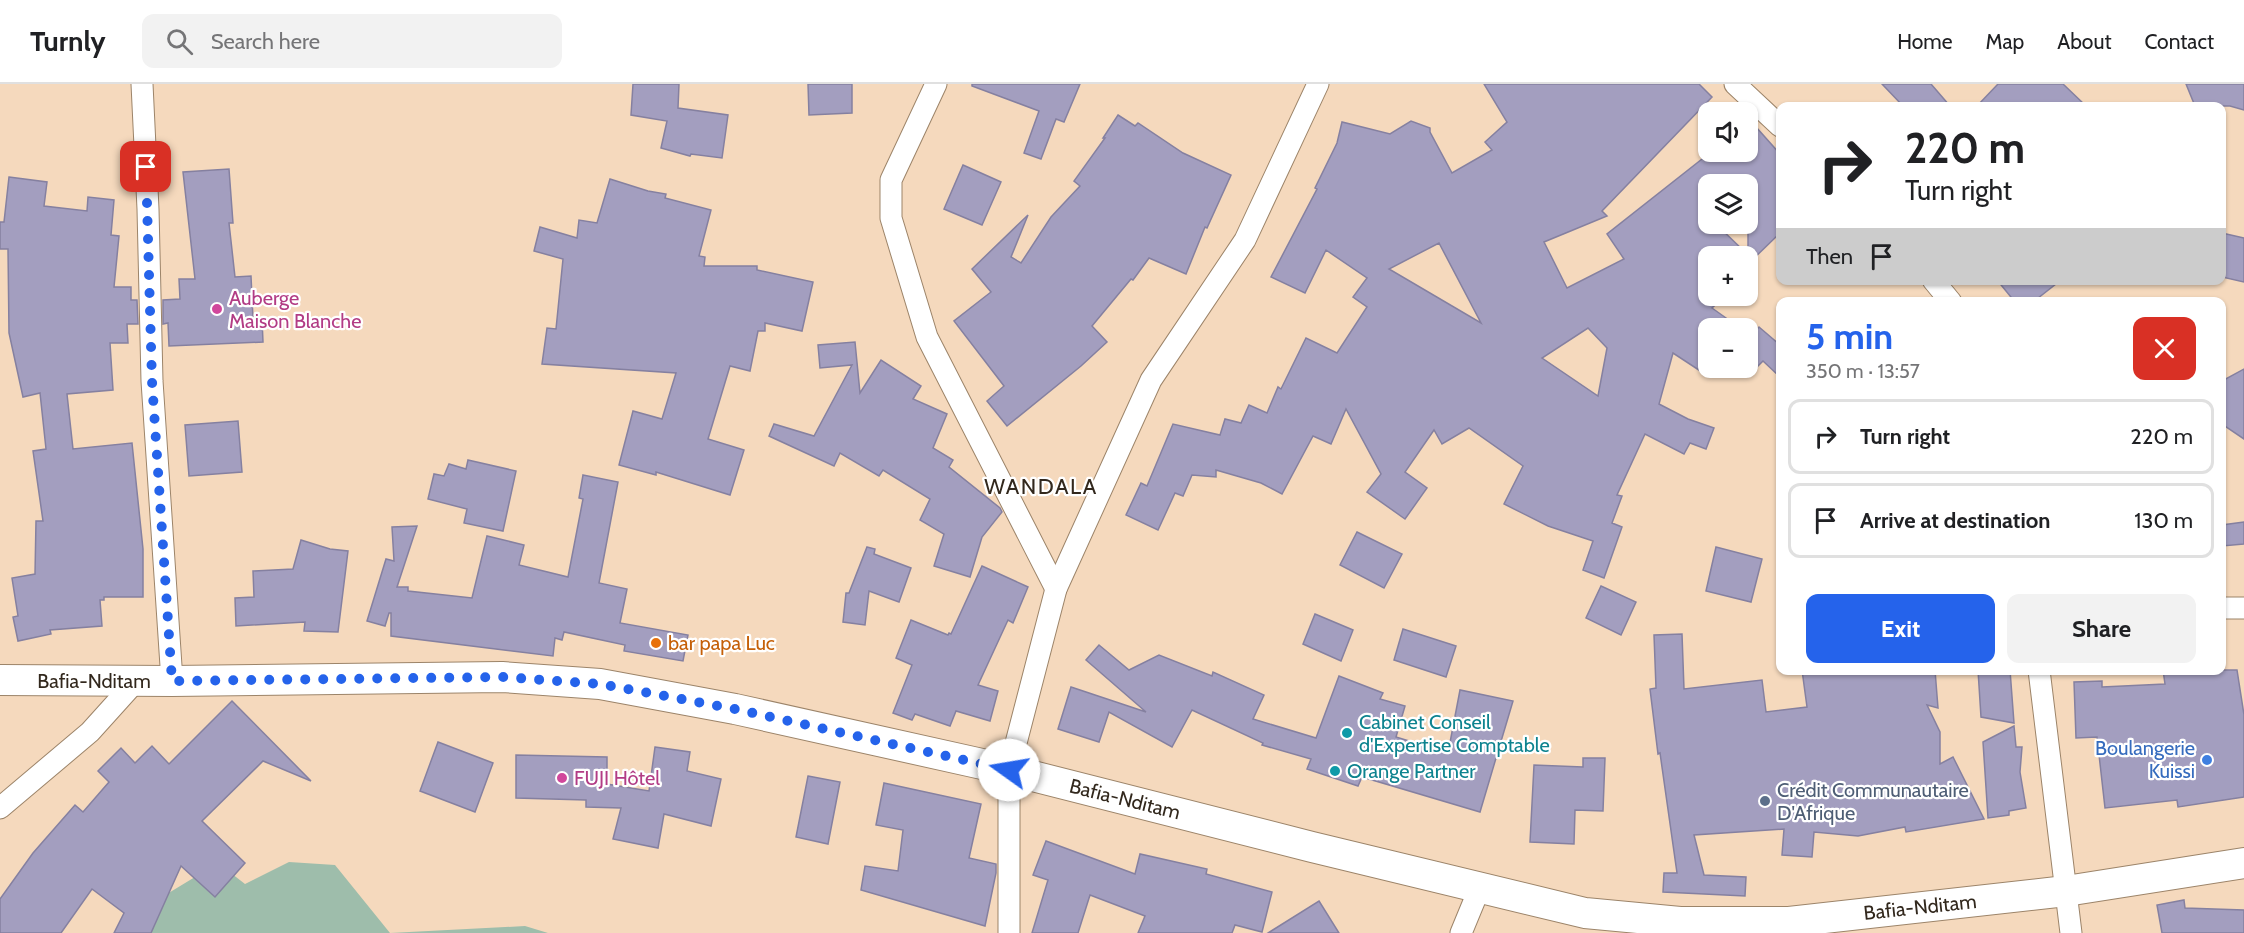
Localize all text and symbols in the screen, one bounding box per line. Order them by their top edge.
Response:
search box [142,14,562,68]
text: Turnly [30,24,106,58]
icon: search [163,25,196,58]
text: Search here [211,28,320,55]
text: Home [1897,29,1953,54]
text: Map [1986,29,2024,54]
text: About [2057,29,2111,54]
text: Contact [2144,29,2214,54]
map controls [1698,102,1758,378]
button: sound [1698,102,1758,162]
text: 220 m [1905,122,2025,174]
icon: right [1806,126,1884,204]
pin [120,141,171,192]
icon: arrive [129,150,162,183]
button: layers [1698,174,1758,234]
text: Turn right [1905,174,2012,207]
icon: arrive [1865,240,1898,273]
text: Then [1806,243,1853,270]
button: + [1698,246,1758,306]
place label: Auberge Maison Blanche [229,286,361,333]
marker: Auberge Maison Blanche [210,302,224,316]
text: 5 min [1806,314,1893,358]
button: close [2133,317,2196,380]
button: − [1698,318,1758,378]
text: 350 m · 13:57 [1806,359,1920,383]
icon: right [1809,420,1842,453]
text: Turn right [1860,423,1950,450]
text: 220 m [2130,423,2193,450]
district label: WANDALA [984,473,1098,500]
icon: arrive [1809,504,1842,537]
text: Arrive at destination [1860,507,2050,534]
text: 130 m [2134,507,2193,534]
button: Exit [1806,594,1995,663]
button: Share [2007,594,2196,663]
place label: bar papa Luc [668,631,775,655]
marker: bar papa Luc [649,636,663,650]
street label: Bafia-Nditam [37,669,151,693]
place label: Cabinet Conseil d'Expertise Comptable [1359,710,1550,757]
marker: Cabinet Conseil d'Expertise Comptable [1340,726,1354,740]
place label: Boulangerie Kuissi [2095,736,2195,783]
position arrow [977,738,1041,802]
marker: Boulangerie Kuissi [2200,753,2214,767]
place label: Orange Partner [1347,759,1476,783]
marker: Orange Partner [1328,764,1342,778]
place label: FUJI Hôtel [574,766,660,790]
marker: FUJI Hôtel [555,771,569,785]
street label: Bafia-Nditam [1067,774,1183,824]
place label: Crédit Communautaire D'Afrique [1777,778,1969,825]
marker: Crédit Communautaire D'Afrique [1758,794,1772,808]
street label: Bafia-Nditam [1862,889,1978,925]

